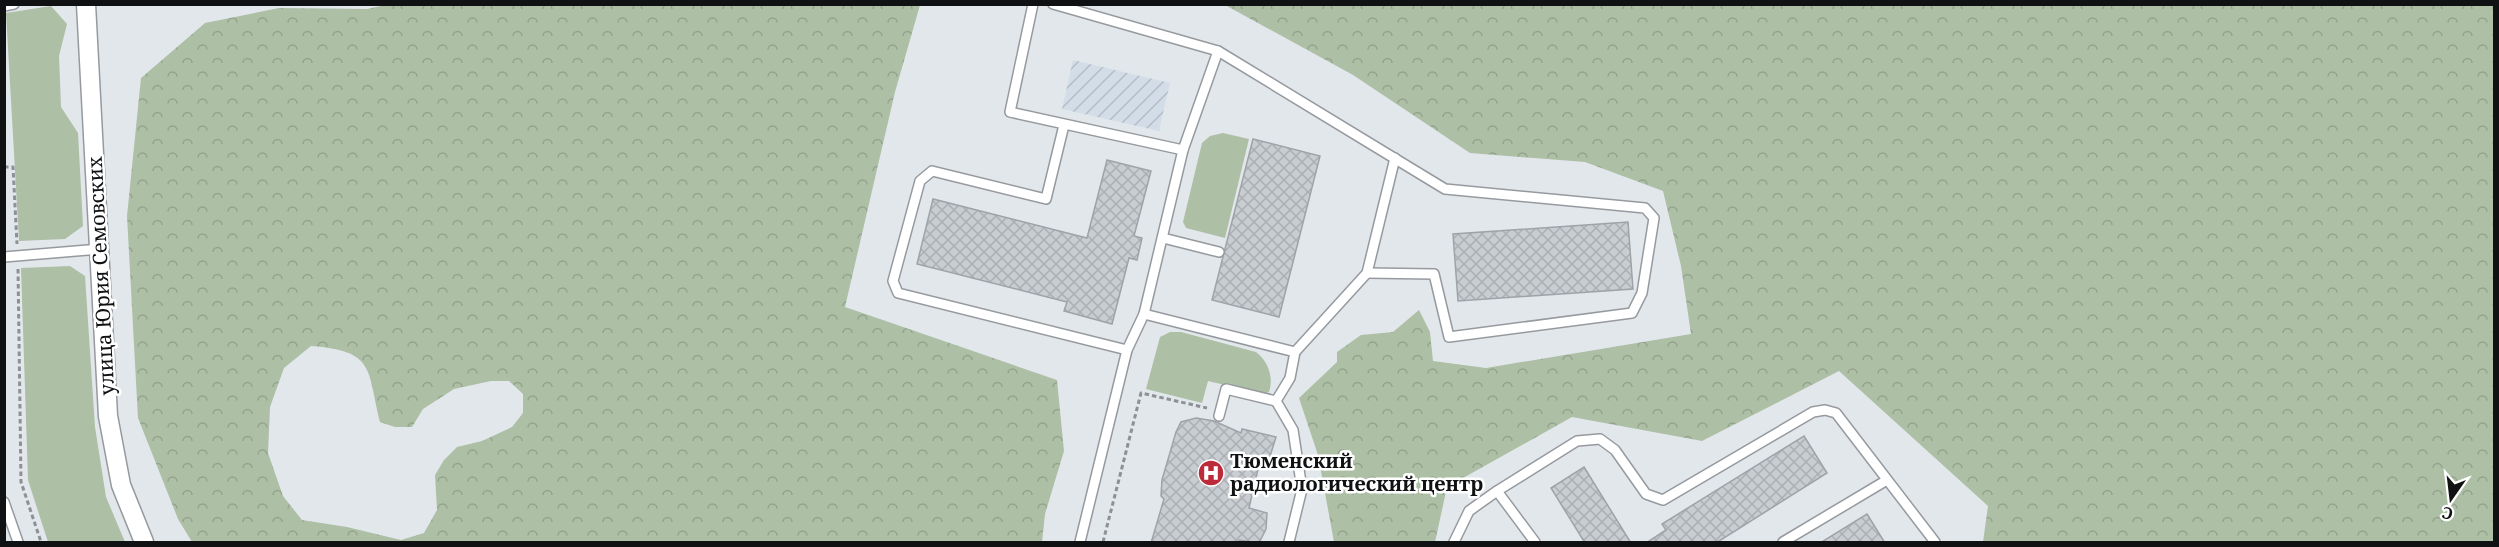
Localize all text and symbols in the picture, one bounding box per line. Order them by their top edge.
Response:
street label: улица Юрия Семовских [81,156,120,396]
place label: Тюменский радиологический центр [1230,447,1483,497]
hospital icon: Тюменский радиологический центр [1196,458,1226,488]
north arrow [2421,469,2481,529]
text: С [2440,502,2455,526]

